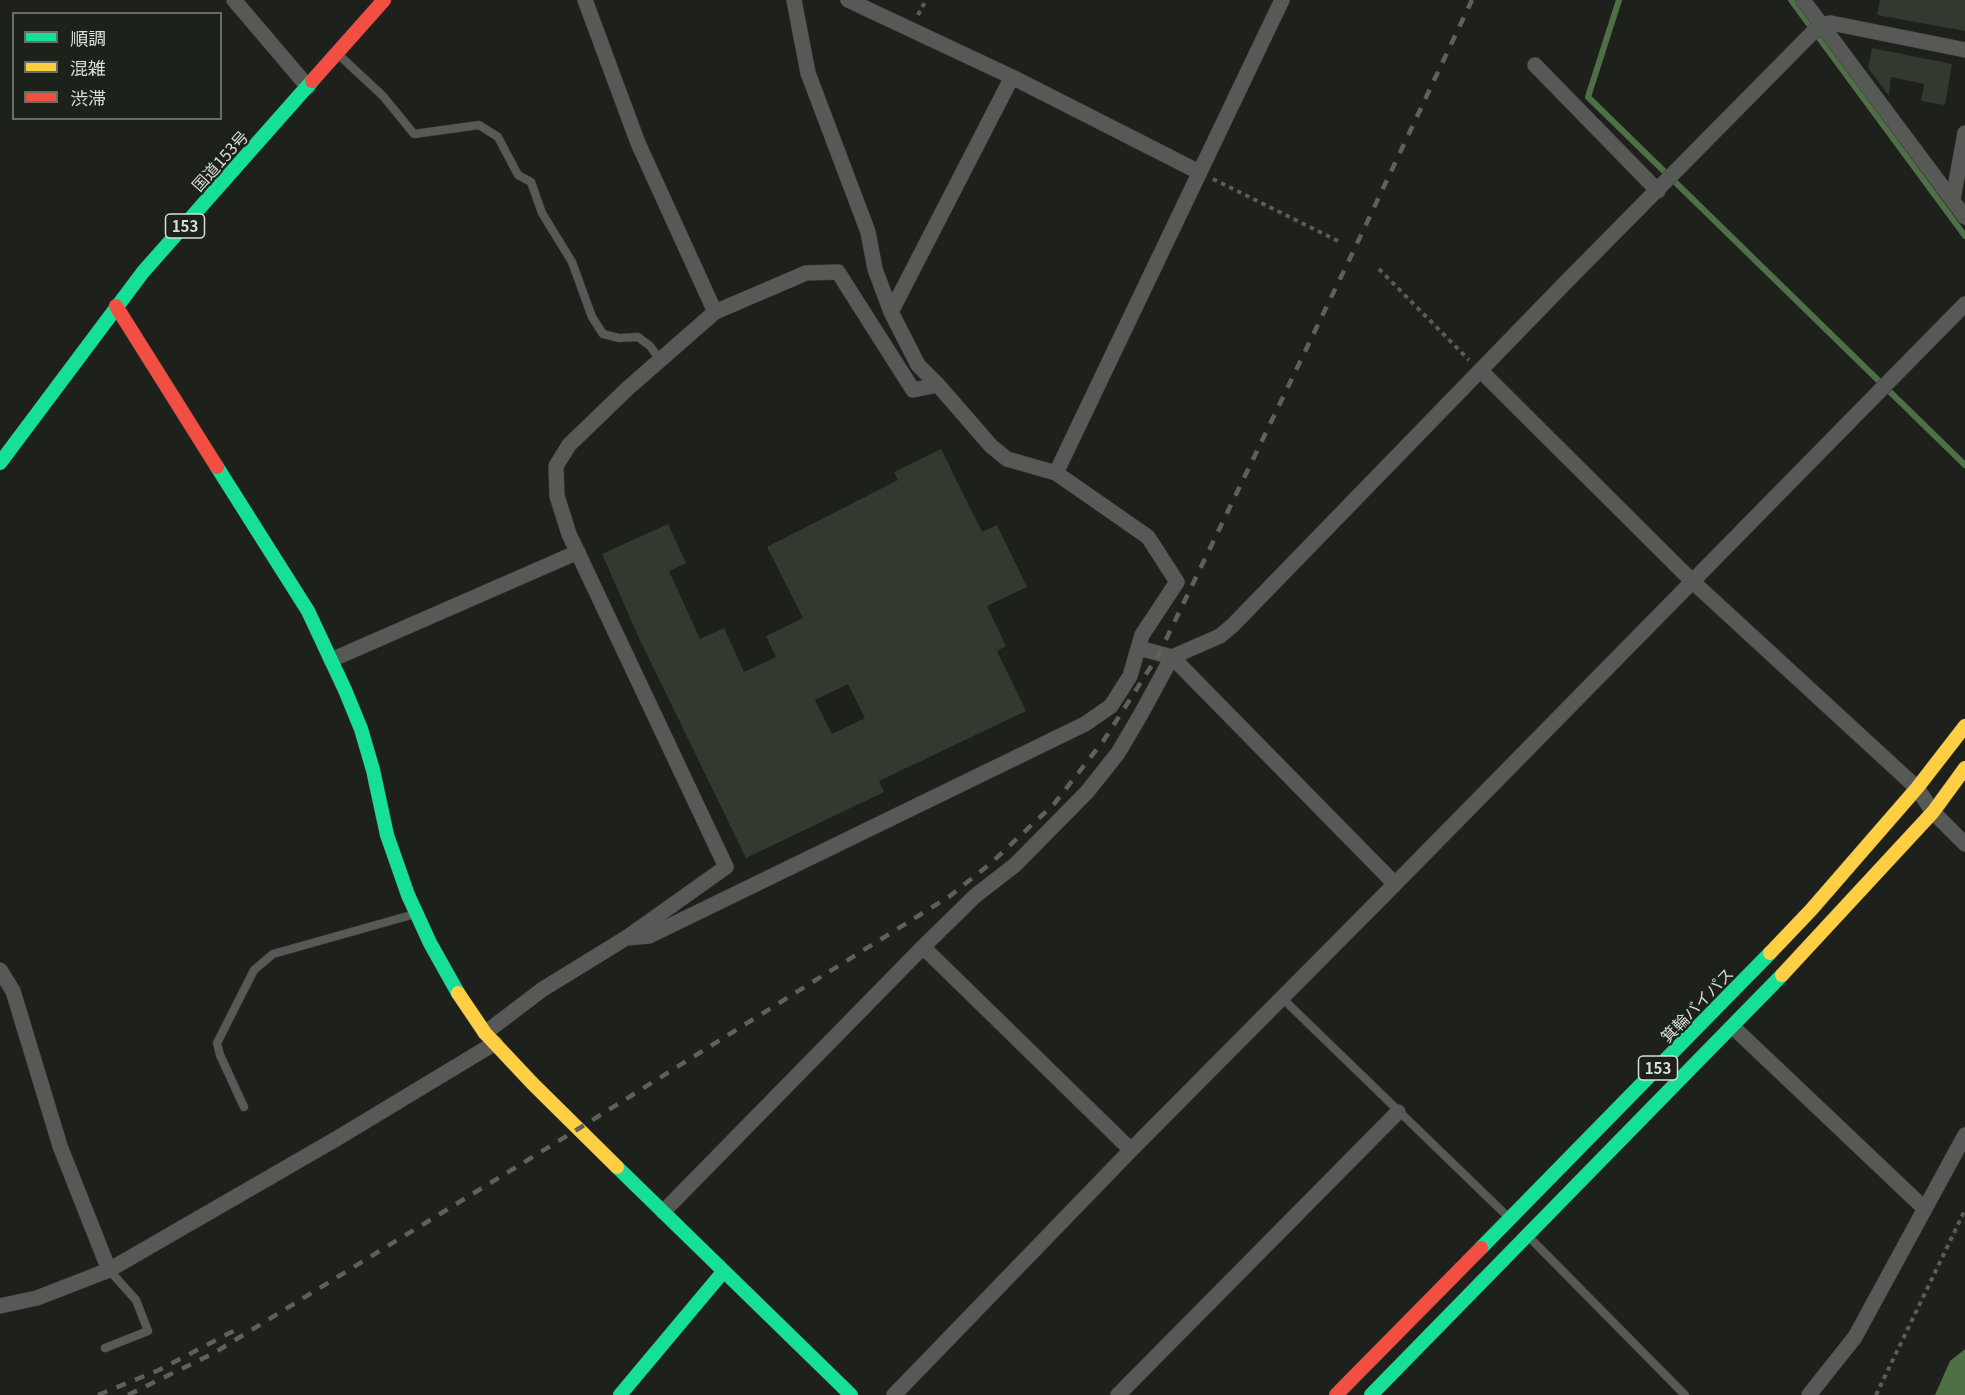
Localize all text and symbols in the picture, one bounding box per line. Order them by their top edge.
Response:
legend [12,12,222,120]
text: 順調 [70,24,106,50]
text: 混雑 [70,54,106,80]
text: 渋滞 [70,84,106,110]
street label: 国道153号 [188,127,252,195]
road number: 153 [166,214,204,238]
street label: 箕輪バイパス [1657,964,1737,1046]
road number: 153 [1638,1056,1678,1080]

